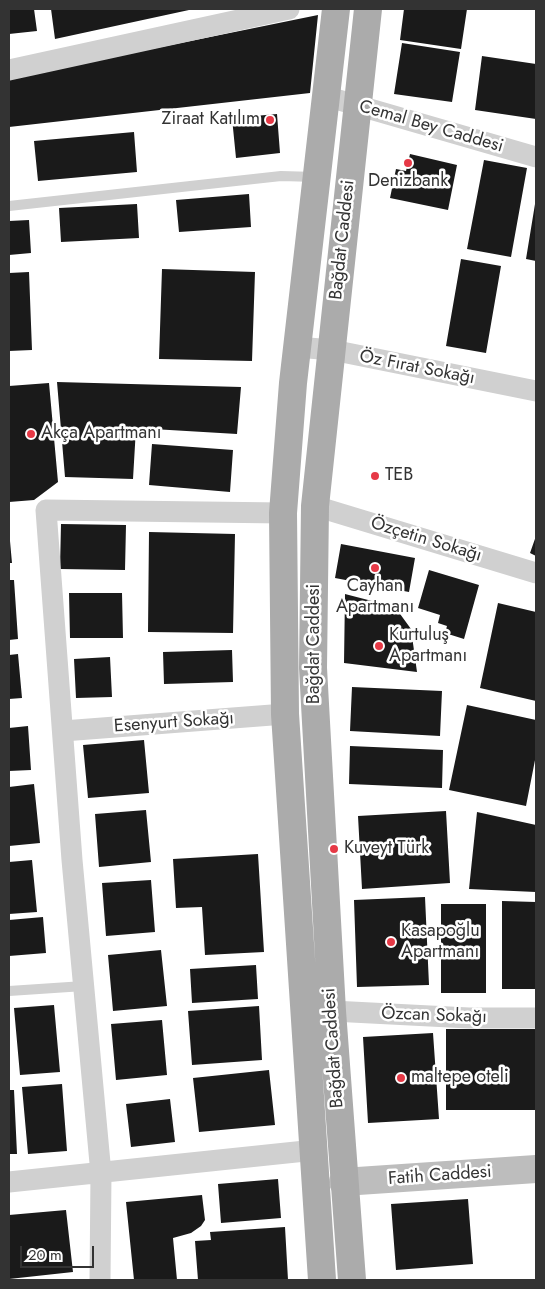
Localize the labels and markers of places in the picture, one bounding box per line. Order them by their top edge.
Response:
place label: Ziraat Katılım [162,109,260,131]
marker: Ziraat Katılım [264,114,276,126]
marker: Denizbank [402,157,414,169]
place label: Denizbank [368,171,448,193]
place label: Akça Apartmanı [41,423,161,445]
marker: Akça Apartmanı [25,428,37,440]
place label: TEB [385,465,413,487]
marker: TEB [369,470,381,482]
marker: Cayhan Apartmanı [369,562,381,574]
place label: Cayhan Apartmanı [336,576,414,618]
place label: Kurtuluş Apartmanı [389,625,467,668]
marker: Kurtuluş Apartmanı [373,640,385,652]
place label: Kuveyt Türk [344,838,429,860]
marker: Kuveyt Türk [328,843,340,855]
place label: Kasapoğlu Apartmanı [401,921,480,964]
marker: Kasapoğlu Apartmanı [385,936,397,948]
place label: maltepe oteli [411,1067,509,1089]
marker: maltepe oteli [395,1072,407,1084]

